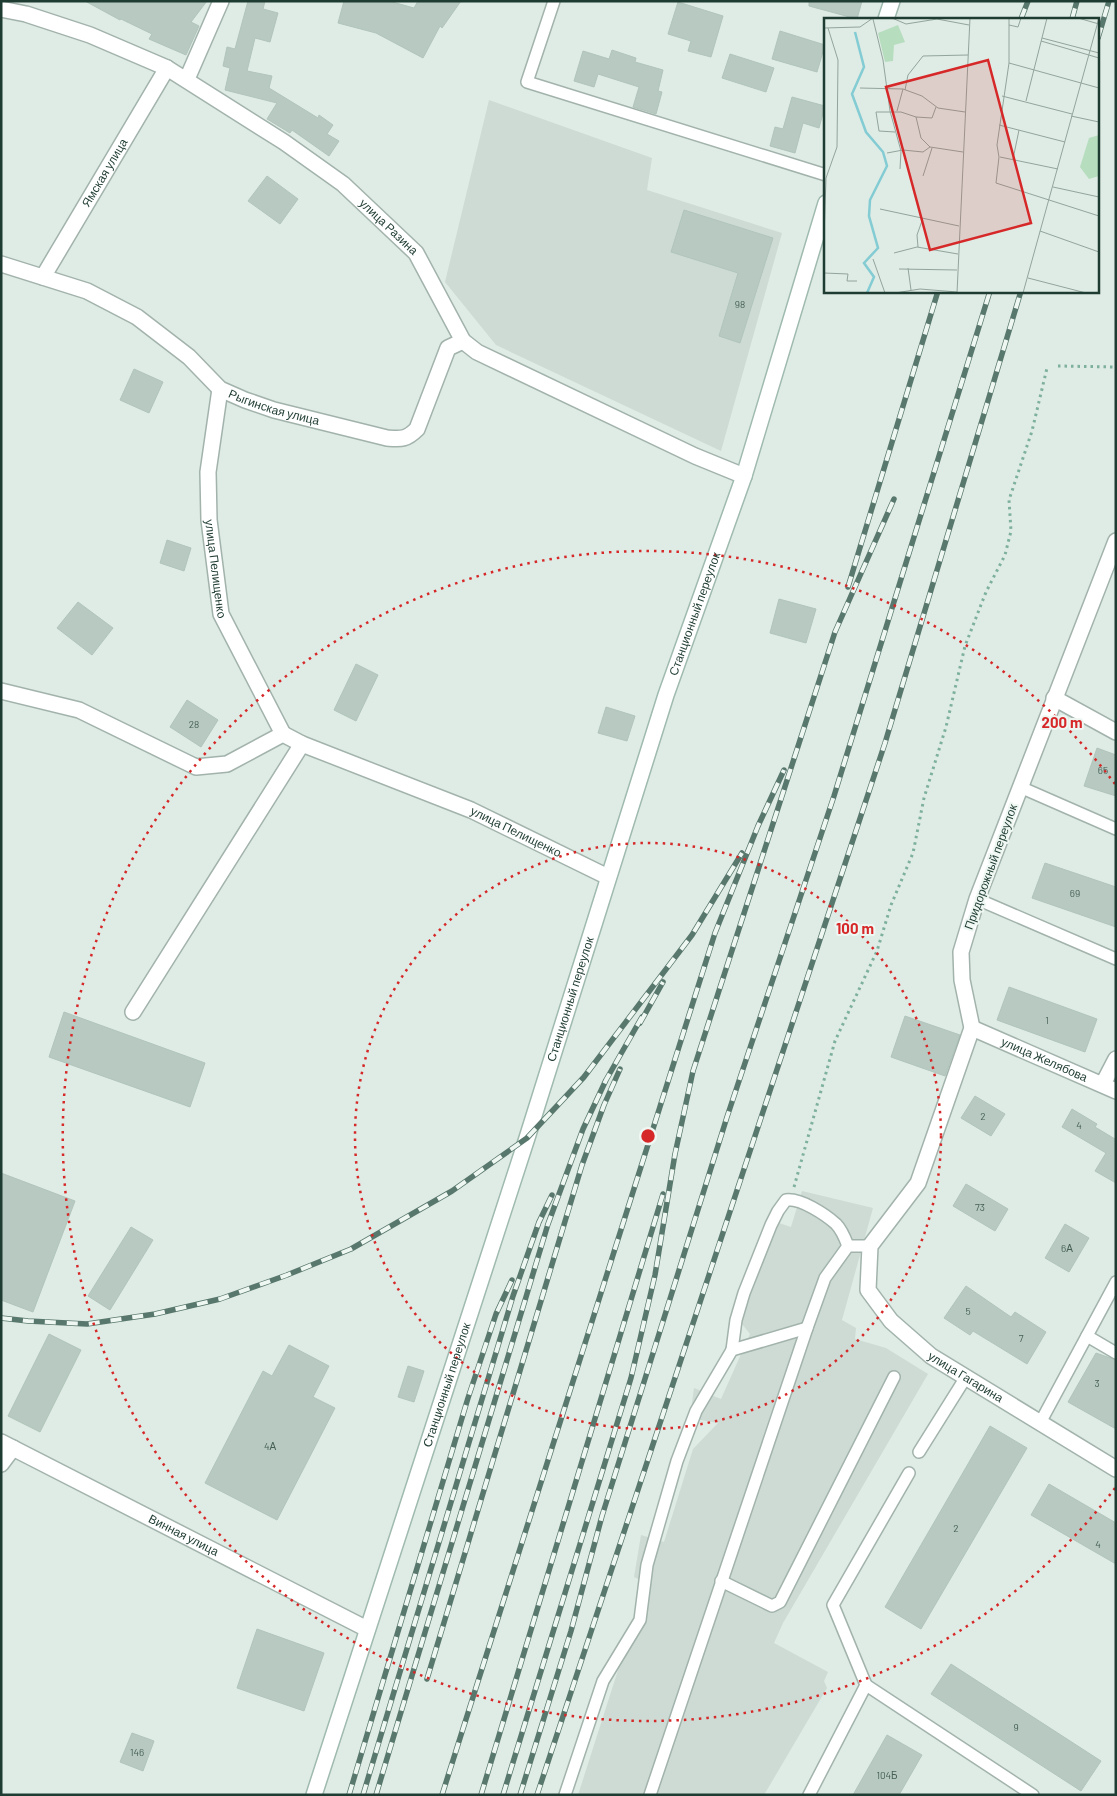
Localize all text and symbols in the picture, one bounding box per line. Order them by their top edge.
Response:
inset map [824,18,1100,292]
street label: Ямская улица [78,135,130,209]
street label: улица Разина [356,195,421,257]
house number: 98 [735,298,745,310]
street label: Рыгинская улица [227,386,321,427]
street label: улица Пелищенко [202,519,230,621]
street label: Станционный переулок [666,549,723,677]
text: 200 m [1041,713,1083,731]
house number: 28 [189,718,199,730]
house number: 65 [1098,764,1108,776]
street label: Придорожный переулок [961,801,1020,932]
street label: улица Пелищенко [468,803,564,859]
house number: 69 [1070,887,1080,899]
text: 100 m [836,919,874,937]
street label: Станционный переулок [543,934,596,1063]
house number: 1 [1045,1014,1049,1026]
street label: улица Желябова [999,1034,1090,1084]
house number: 2 [980,1110,986,1122]
house number: 4 [1076,1119,1082,1131]
centre of rings [639,1127,657,1145]
house number: 73 [975,1201,985,1213]
house number: 6А [1061,1242,1073,1254]
house number: 5 [965,1305,971,1317]
street label: Станционный переулок [419,1320,473,1449]
house number: 7 [1019,1332,1024,1344]
street label: улица Гагарина [925,1348,1006,1405]
house number: 3 [1094,1377,1100,1389]
house number: 4А [264,1440,276,1452]
street label: Винная улица [147,1511,222,1558]
house number: 2 [953,1522,959,1534]
house number: 4 [1095,1538,1101,1550]
house number: 9 [1013,1721,1019,1733]
house number: 146 [130,1746,144,1758]
house number: 104Б [876,1769,898,1781]

